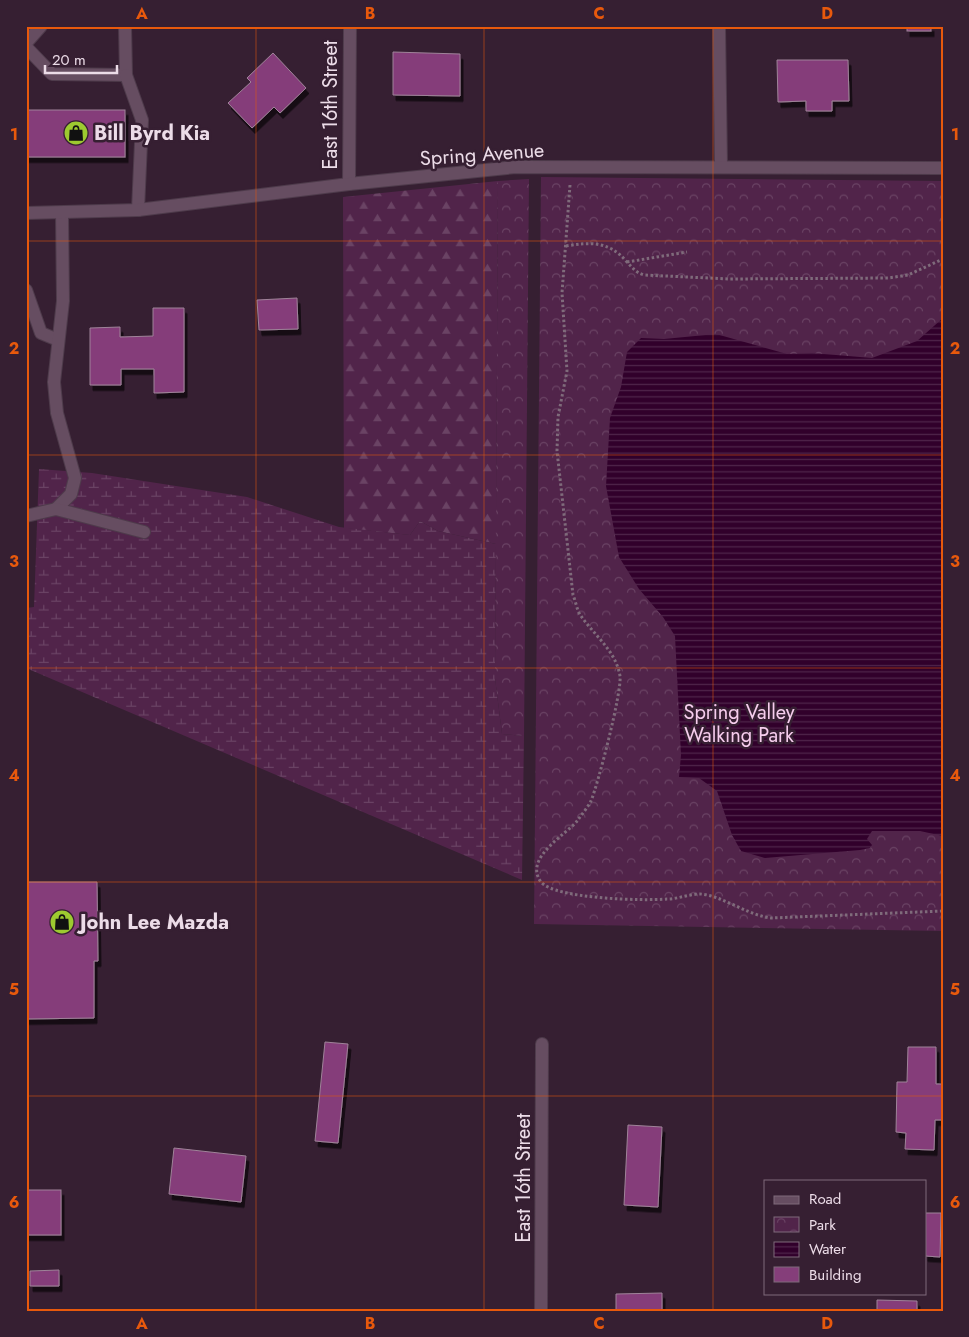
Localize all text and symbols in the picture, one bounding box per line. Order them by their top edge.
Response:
text: A [135,2,148,25]
text: B [365,2,375,25]
text: C [593,2,605,25]
text: D [821,2,833,25]
street label: East 16th Street [316,40,345,170]
scale bar [45,42,118,74]
text: 20 m [52,49,86,71]
place label: Bill Byrd Kia [94,119,210,148]
shop icon: Bill Byrd Kia [63,120,89,146]
text: 1 [10,123,18,146]
text: 1 [951,123,959,146]
street label: Spring Avenue [419,136,545,173]
text: 2 [9,337,19,360]
text: 2 [950,337,960,360]
text: 3 [9,550,19,573]
text: 3 [950,550,960,573]
park label: Spring Valley Walking Park [683,698,795,750]
text: 4 [8,764,20,787]
text: 4 [949,764,961,787]
place label: John Lee Mazda [76,908,229,937]
shop icon: John Lee Mazda [49,909,75,935]
text: 5 [9,978,19,1001]
text: 5 [950,978,960,1001]
street label: East 16th Street [509,1113,538,1243]
legend [764,1180,926,1294]
text: Road [809,1188,841,1210]
text: 6 [9,1191,19,1214]
text: 6 [950,1191,960,1214]
text: Park [809,1214,836,1236]
text: Water [809,1238,847,1260]
text: Building [809,1264,861,1286]
text: A [135,1312,148,1335]
text: B [365,1312,375,1335]
text: C [593,1312,605,1335]
text: D [821,1312,833,1335]

